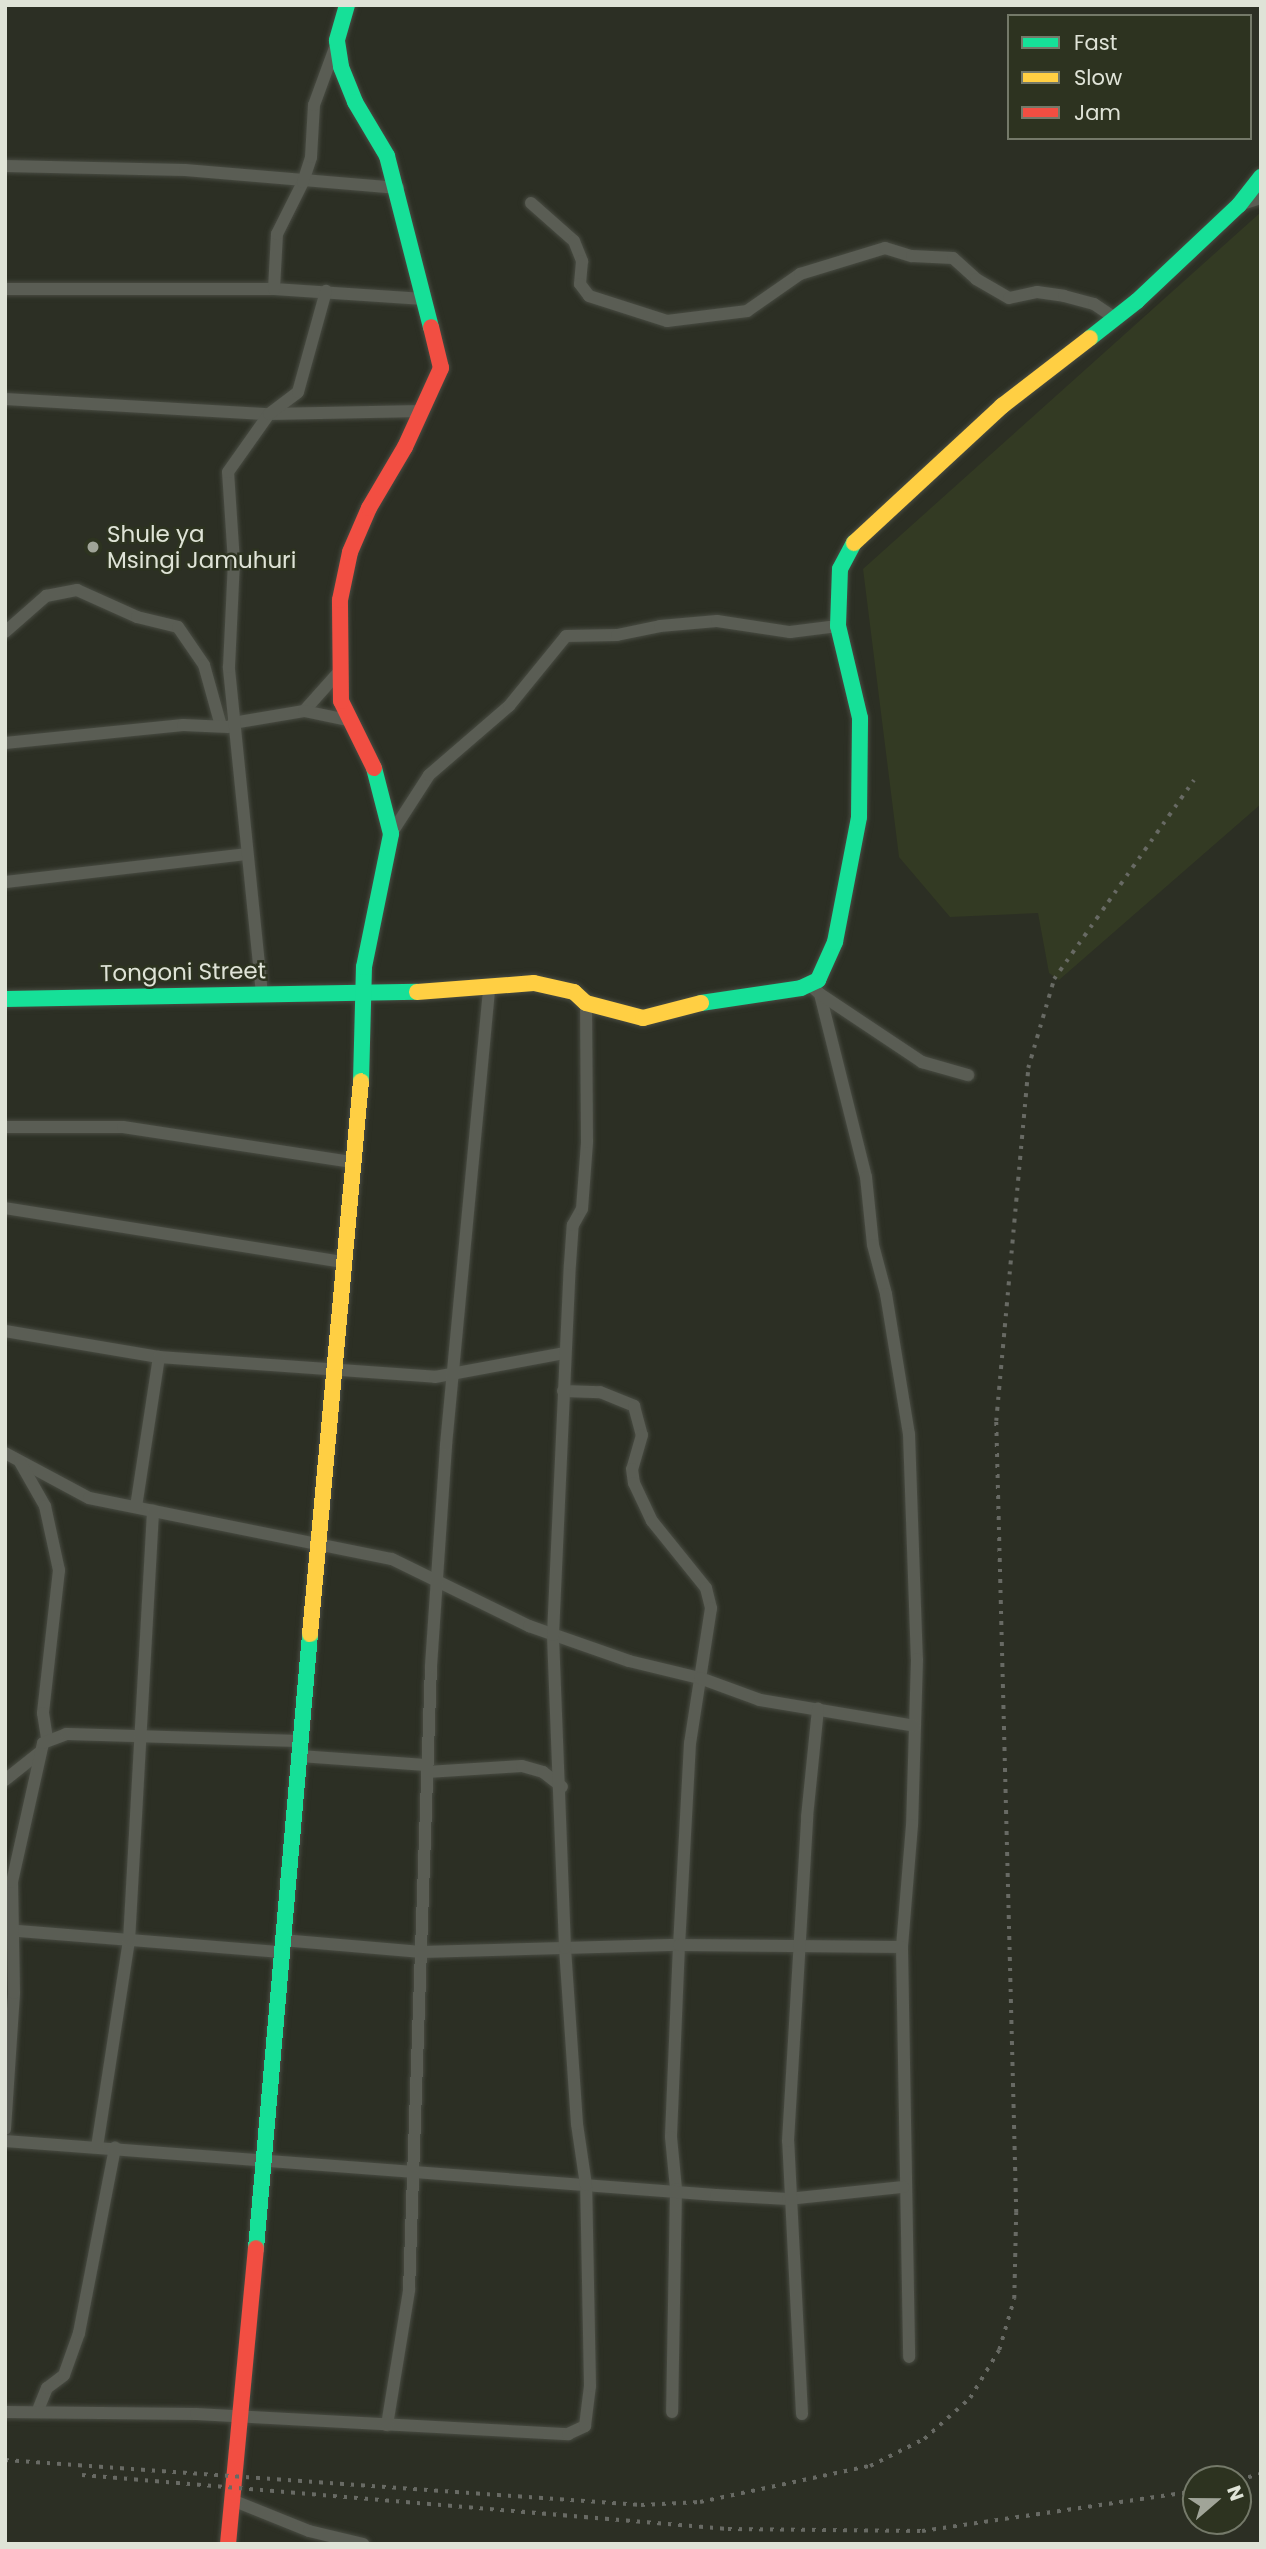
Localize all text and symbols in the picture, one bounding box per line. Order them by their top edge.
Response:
legend [1007,14,1252,140]
text: Fast [1074,28,1117,57]
text: Slow [1074,63,1122,92]
text: Jam [1074,98,1121,127]
place label: Shule ya Msingi Jamuhuri [107,520,296,574]
marker: Shule ya Msingi Jamuhuri [85,539,101,555]
street label: Tongoni Street [100,957,266,987]
north arrow [1182,2465,1252,2535]
text: N [1220,2482,1250,2505]

